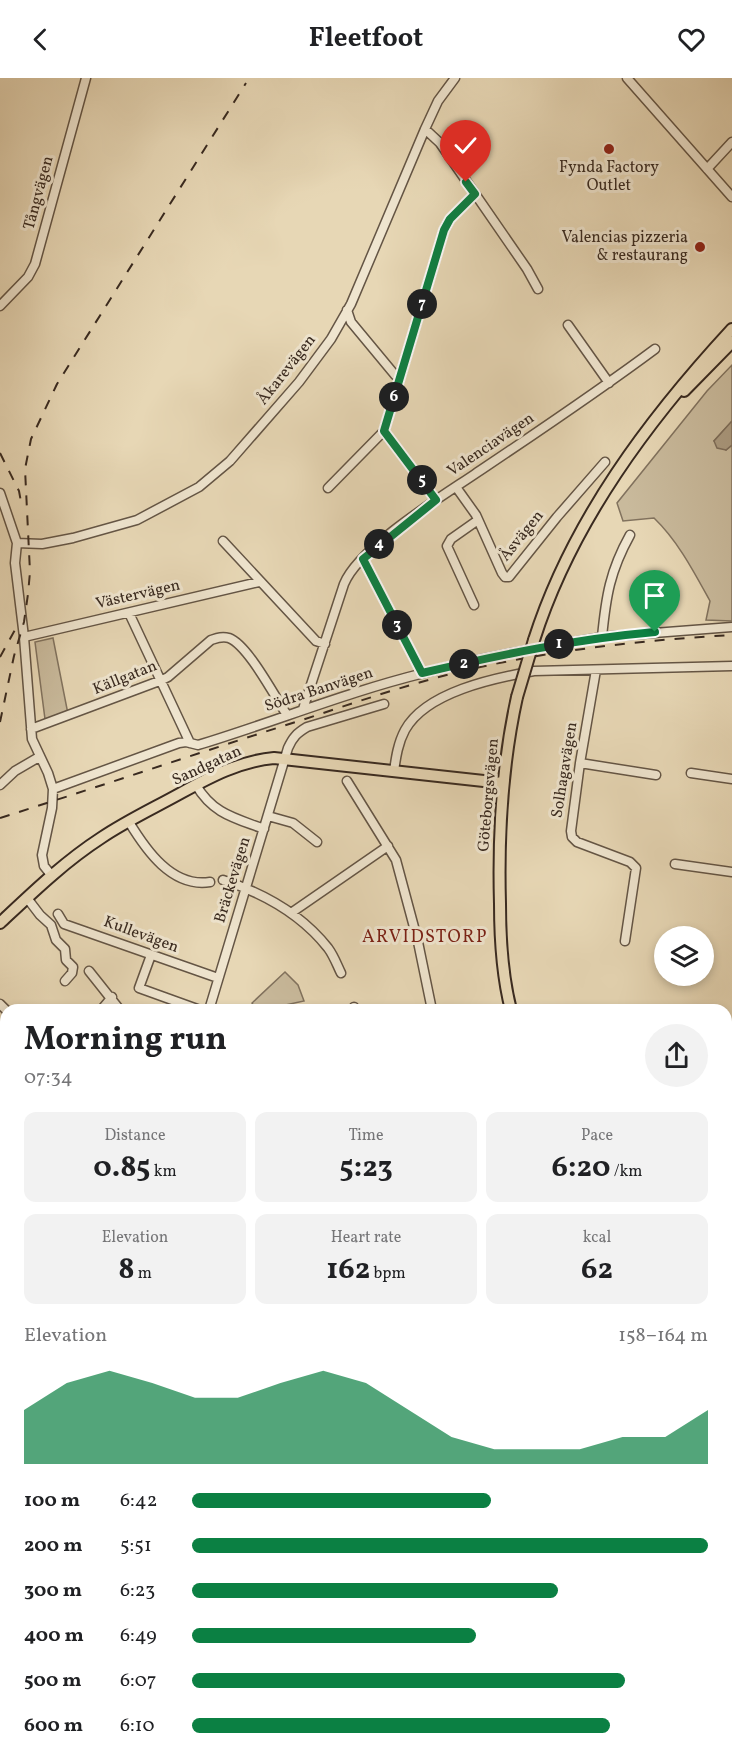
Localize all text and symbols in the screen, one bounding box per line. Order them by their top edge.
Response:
text: Fleetfoot [309,20,423,58]
icon: back [24,23,57,56]
icon: heart [675,23,708,56]
pin [440,120,491,182]
icon: check [449,129,482,162]
marker: Fynda Factory Outlet [602,142,616,156]
street label: Tångvägen [19,154,59,232]
place label: Fynda Factory Outlet [559,157,659,197]
place label: Valencias pizzeria & restaurang [562,227,688,267]
marker: Valencias pizzeria & restaurang [693,240,707,254]
pin: 7 [407,289,437,319]
text: 7 [418,293,426,315]
street label: Åkarevägen [253,330,321,410]
pin: 6 [379,382,409,412]
text: 6 [390,386,398,408]
street label: Valenciavägen [443,408,539,482]
pin: 5 [407,465,437,495]
text: 5 [418,469,426,491]
street label: Åsvägen [495,506,549,566]
pin: 4 [364,529,394,559]
text: 4 [374,533,384,555]
pin [629,570,680,632]
street label: Västervägen [94,575,182,615]
icon: arrive [638,579,671,612]
pin: 3 [382,610,412,640]
text: 3 [393,614,401,636]
pin: 1 [544,629,574,659]
text: 1 [556,633,562,655]
pin: 2 [449,649,479,679]
text: 2 [460,653,468,675]
street label: Källgatan [90,655,160,701]
street label: Södra Banvägen [262,662,376,718]
street label: Solhagavägen [547,720,583,820]
street label: Göteborgsvägen [473,737,505,853]
street label: Sandgatan [169,740,245,792]
street label: Bräckevägen [209,834,257,926]
street label: Kullevägen [100,911,182,959]
district label: ARVIDSTORP [362,925,488,950]
map controls [654,926,714,986]
button: layers [654,926,714,986]
text: Morning run [24,1018,227,1064]
button: share [645,1024,708,1087]
text: 07:34 [24,1064,73,1092]
text: Distance [104,1125,166,1147]
text: Time [348,1125,384,1147]
text: Pace [581,1125,613,1147]
text: 0.85 [93,1147,151,1189]
text: 5:23 [339,1147,393,1189]
text: 6:20 [552,1147,611,1189]
text: km [151,1161,177,1183]
text: /km [611,1161,642,1183]
text: Elevation [102,1227,168,1249]
text: Heart rate [331,1227,401,1249]
text: kcal [583,1227,611,1249]
text: 8 [118,1249,134,1291]
text: 162 [326,1249,370,1291]
text: 62 [581,1249,613,1291]
text: m [134,1263,152,1285]
text: bpm [370,1263,406,1285]
text: Elevation [24,1322,107,1350]
text: 158–164 m [618,1322,708,1350]
text: 100 m [24,1487,80,1515]
text: 6:42 [120,1487,158,1515]
text: 200 m [24,1532,82,1560]
text: 5:51 [120,1532,152,1560]
text: 300 m [24,1577,82,1605]
text: 6:23 [120,1577,155,1605]
text: 400 m [24,1622,84,1650]
text: 6:49 [120,1622,157,1650]
text: 500 m [24,1667,82,1695]
text: 6:07 [120,1667,157,1695]
text: 600 m [24,1712,83,1740]
text: 6:10 [120,1712,155,1740]

